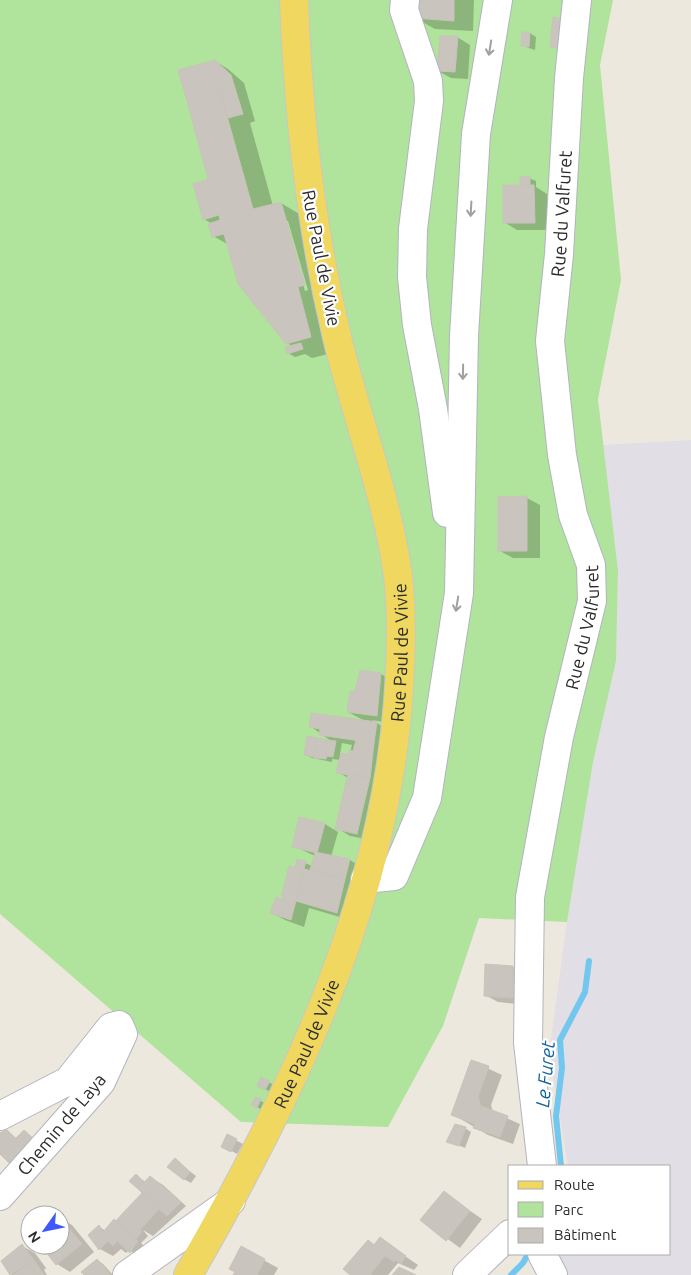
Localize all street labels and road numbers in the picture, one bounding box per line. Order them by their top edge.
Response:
street label: Rue du Valfuret [547,150,575,278]
street label: Rue Paul de Vivie [299,188,345,328]
street label: Rue du Valfuret [561,565,602,691]
street label: Rue Paul de Vivie [386,583,411,723]
street label: Rue Paul de Vivie [269,976,343,1111]
street label: Chemin de Laya [13,1069,109,1179]

